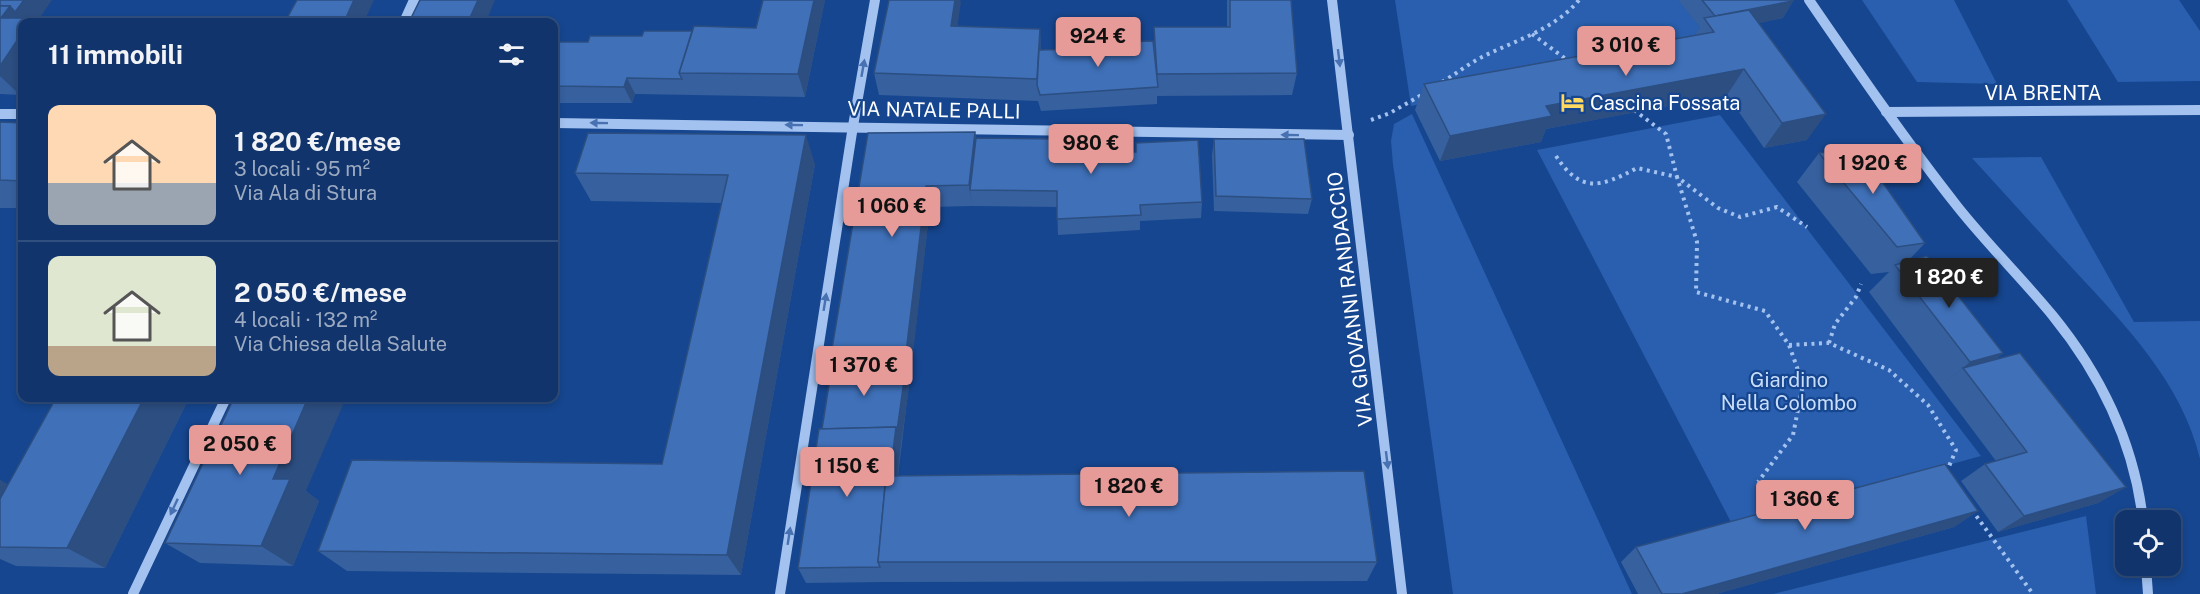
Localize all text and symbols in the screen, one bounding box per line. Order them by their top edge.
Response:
pin: 924 € [1056,17,1140,68]
text: 924 € [1070,24,1126,48]
pin: 3 010 € [1571,26,1681,77]
text: 3 010 € [1591,33,1661,57]
icon: filters [495,38,528,71]
text: 11 immobili [48,39,183,70]
one-way arrow [1335,49,1344,68]
one-way arrow [859,58,868,77]
street label: VIA BRENTA [1984,81,2102,105]
hotel icon: Cascina Fossata [1559,90,1585,116]
place label: Cascina Fossata [1590,91,1740,115]
street label: VIA NATALE PALLI [847,96,1021,124]
one-way arrow [590,118,609,128]
one-way arrow [785,120,804,130]
pin: 980 € [1049,124,1133,175]
text: 1 820 €/mese [234,126,401,157]
icon: home [96,129,168,201]
one-way arrow [1281,130,1300,140]
text: 980 € [1063,131,1119,155]
pin: 1 920 € [1818,144,1928,195]
text: 1 920 € [1838,151,1908,175]
text: 3 locali · 95 m² [234,157,370,181]
street label: VIA GIOVANNI RANDACCIO [1322,170,1378,428]
text: Via Ala di Stura [234,181,377,205]
pin: 1 060 € [837,187,947,238]
text: 1 060 € [857,194,927,218]
pin: 1 820 € [1894,258,2004,309]
text: 1 820 € [1914,265,1984,289]
text: 2 050 €/mese [234,277,407,308]
icon: home [96,280,168,352]
one-way arrow [821,292,830,311]
text: 4 locali · 132 m² [234,308,377,332]
text: Via Chiesa della Salute [234,332,447,356]
pin: 1 370 € [809,346,919,397]
text: 1 370 € [830,353,898,377]
park label: Giardino Nella Colombo [1721,368,1857,415]
pin: 2 050 € [185,425,295,476]
text: 2 050 € [203,432,277,456]
pin: 1 150 € [792,447,902,498]
one-way arrow [1382,451,1391,470]
text: 1 150 € [814,454,880,478]
pin: 1 820 € [1074,467,1184,518]
text: 1 820 € [1094,474,1164,498]
pin: 1 360 € [1750,480,1860,531]
text: 1 360 € [1770,487,1840,511]
one-way arrow [170,499,179,516]
map controls [2115,510,2181,576]
button: locate [2115,510,2181,576]
one-way arrow [784,527,793,546]

